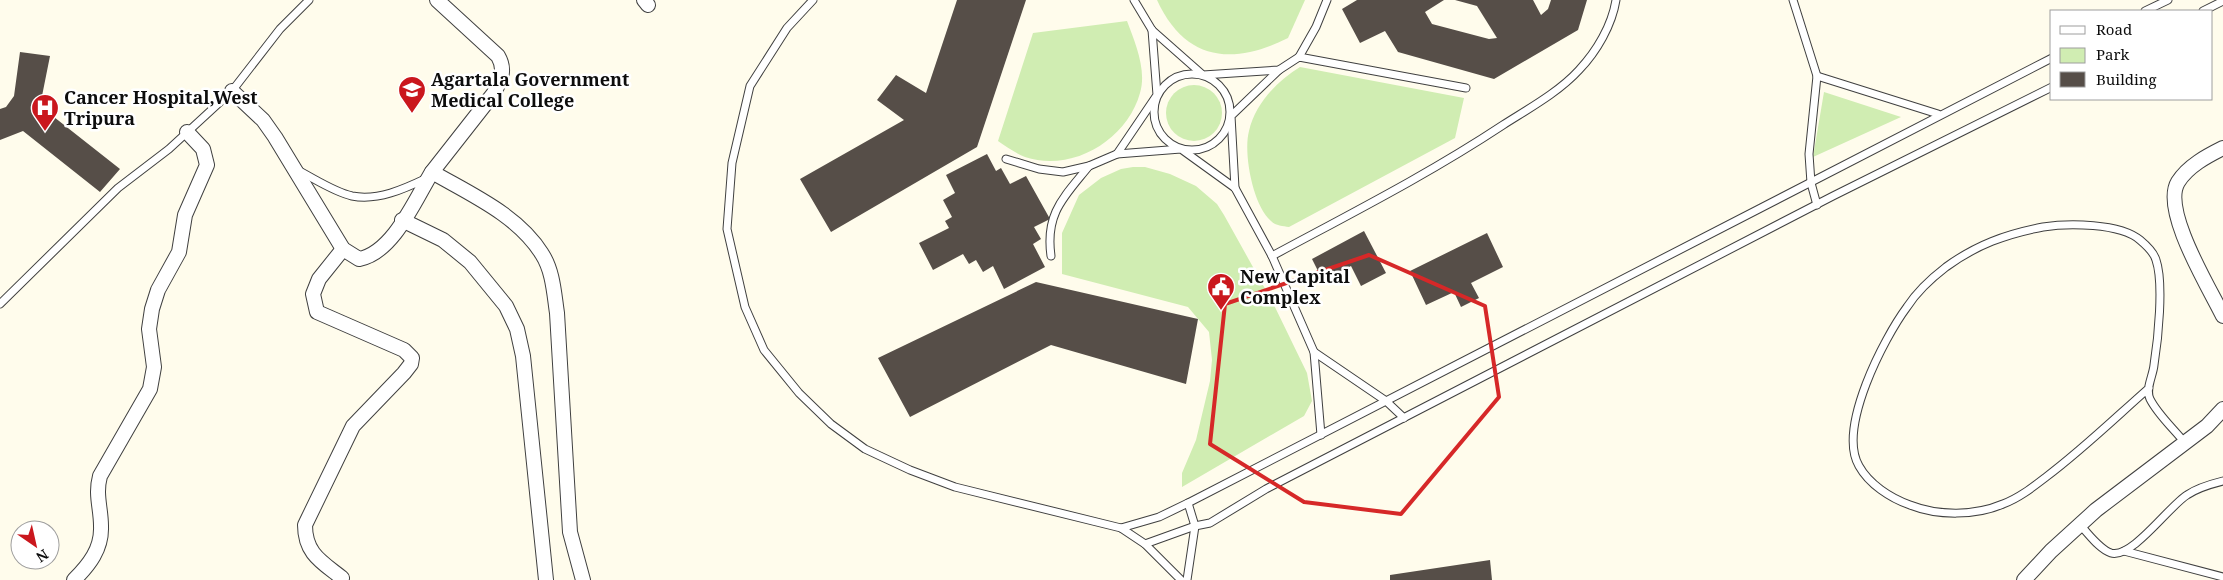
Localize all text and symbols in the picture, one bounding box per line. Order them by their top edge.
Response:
legend [2050,10,2213,100]
text: Road [2096,19,2132,39]
text: Park [2096,44,2130,64]
place label: Agartala Government Medical College [431,67,629,112]
text: Building [2096,69,2157,89]
school or university icon: Agartala Government Medical College [397,75,427,114]
place label: Cancer Hospital,West Tripura [64,85,258,130]
hospital icon: Cancer Hospital,West Tripura [30,93,60,132]
place label: New Capital Complex [1240,264,1350,309]
public building icon: New Capital Complex [1206,272,1236,311]
north arrow [10,520,60,570]
text: N [33,545,52,567]

